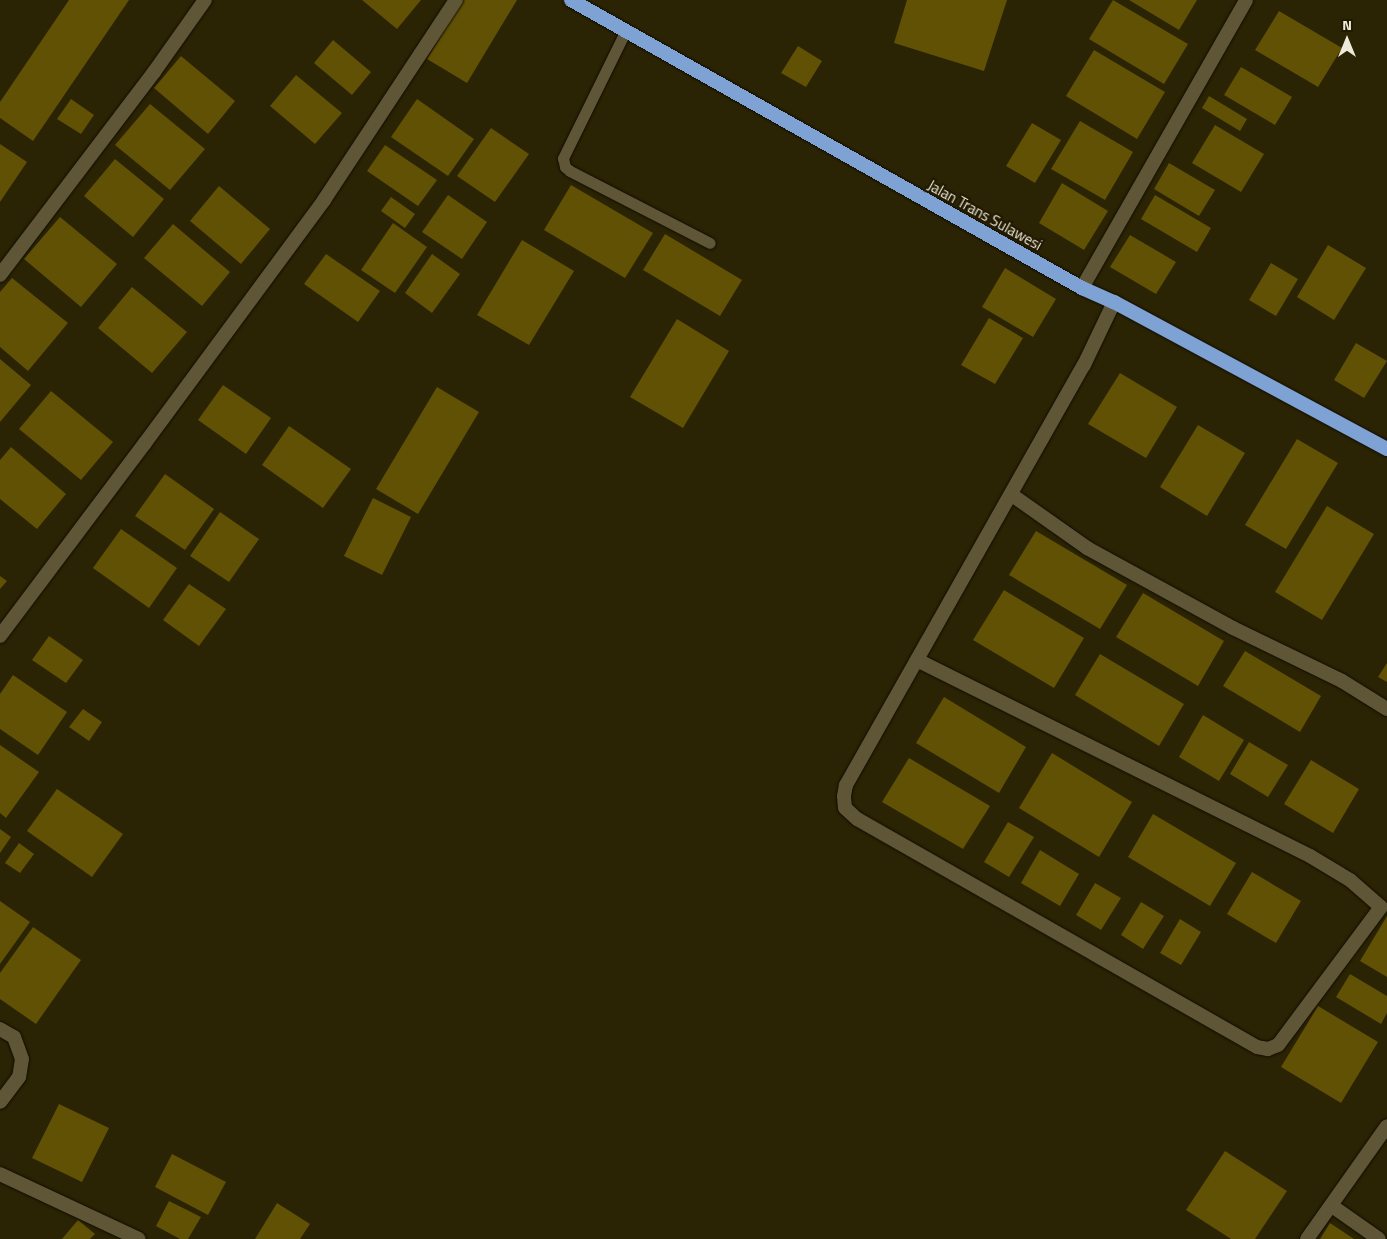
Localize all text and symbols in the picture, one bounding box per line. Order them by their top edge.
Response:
text: N [1342,14,1352,35]
north arrow [1322,15,1372,65]
street label: Jalan Trans Sulawesi [925,176,1045,254]

